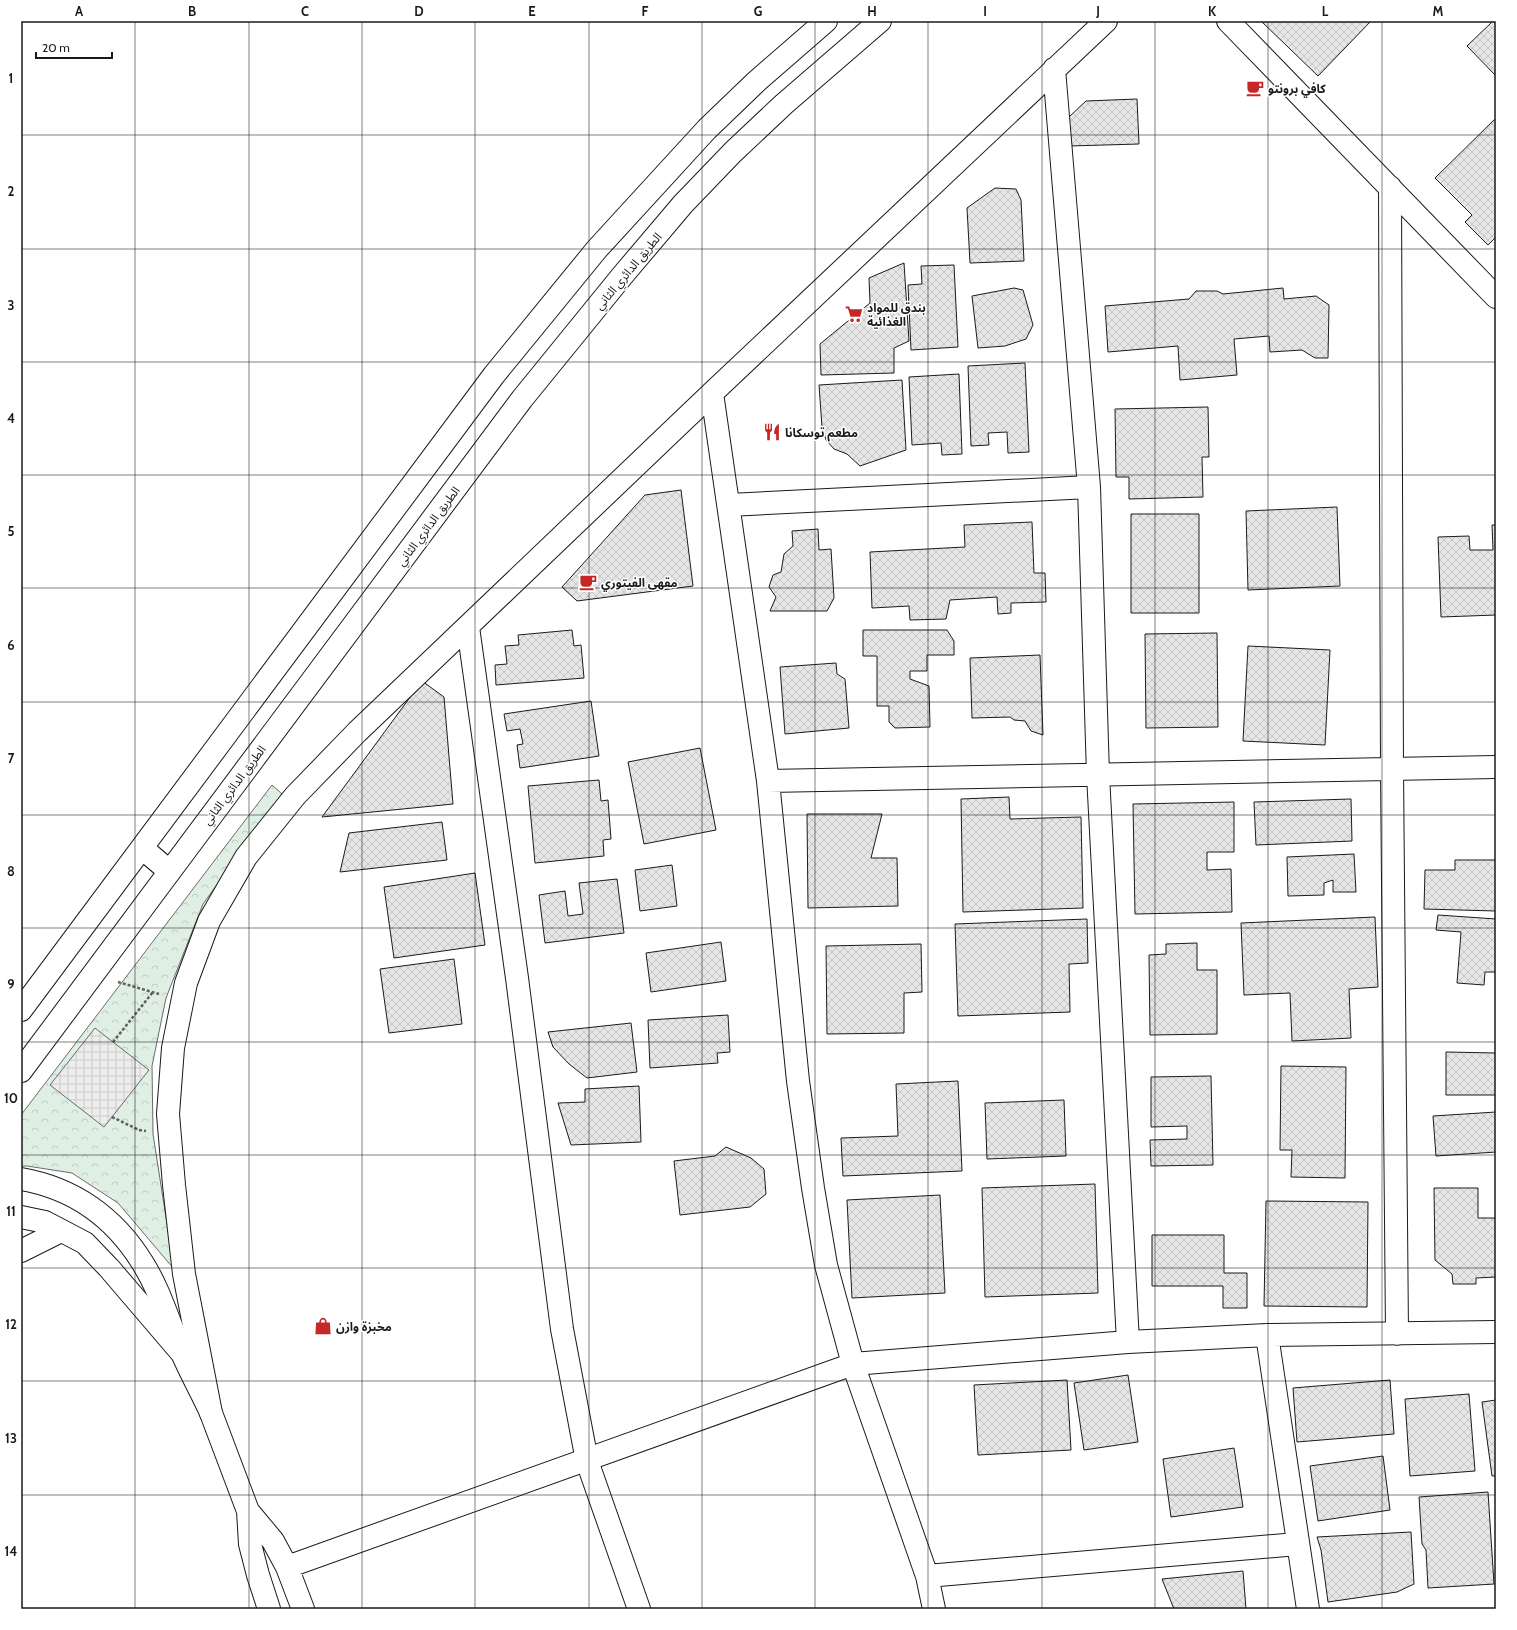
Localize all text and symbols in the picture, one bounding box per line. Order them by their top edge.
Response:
text: A [75,3,84,19]
text: B [188,3,196,19]
text: C [301,3,309,19]
text: D [414,3,424,19]
text: E [528,3,536,19]
text: F [642,3,649,19]
text: G [754,3,763,19]
text: H [867,3,877,19]
text: I [983,3,987,19]
text: J [1095,3,1100,19]
text: K [1208,3,1217,19]
text: L [1322,3,1329,19]
text: M [1433,3,1444,19]
scale bar [36,34,112,60]
text: 20 m [42,40,70,55]
text: 1 [9,70,13,86]
cafe icon: كافي برونتو [1245,78,1265,98]
place label: كافي برونتو [1268,81,1326,98]
text: 2 [8,183,15,199]
street label: الطريق الدائري الثاني [591,229,667,314]
text: 3 [7,297,15,313]
place label: بندق للمواد الغذائية [867,300,926,329]
supermarket icon: بندق للمواد الغذائية [844,304,864,324]
text: 4 [7,410,15,426]
restaurant icon: مطعم توسكانا [762,422,782,442]
place label: مطعم توسكانا [785,425,858,442]
street label: الطريق الدائري الثاني [393,483,465,570]
text: 5 [8,523,15,539]
cafe icon: مقهى الفيتوري [578,572,598,592]
place label: مقهى الفيتوري [601,575,678,592]
text: 6 [7,637,15,653]
street label: الطريق الدائري الثاني [199,742,271,829]
text: 7 [8,750,15,766]
text: 8 [7,863,15,879]
text: 9 [7,976,15,992]
text: 10 [4,1090,18,1106]
text: 11 [6,1203,16,1219]
text: 12 [5,1316,17,1332]
shop icon: مخبزة وازن [313,1316,333,1336]
place label: مخبزة وازن [336,1319,392,1334]
text: 13 [5,1430,17,1446]
text: 14 [5,1543,17,1559]

